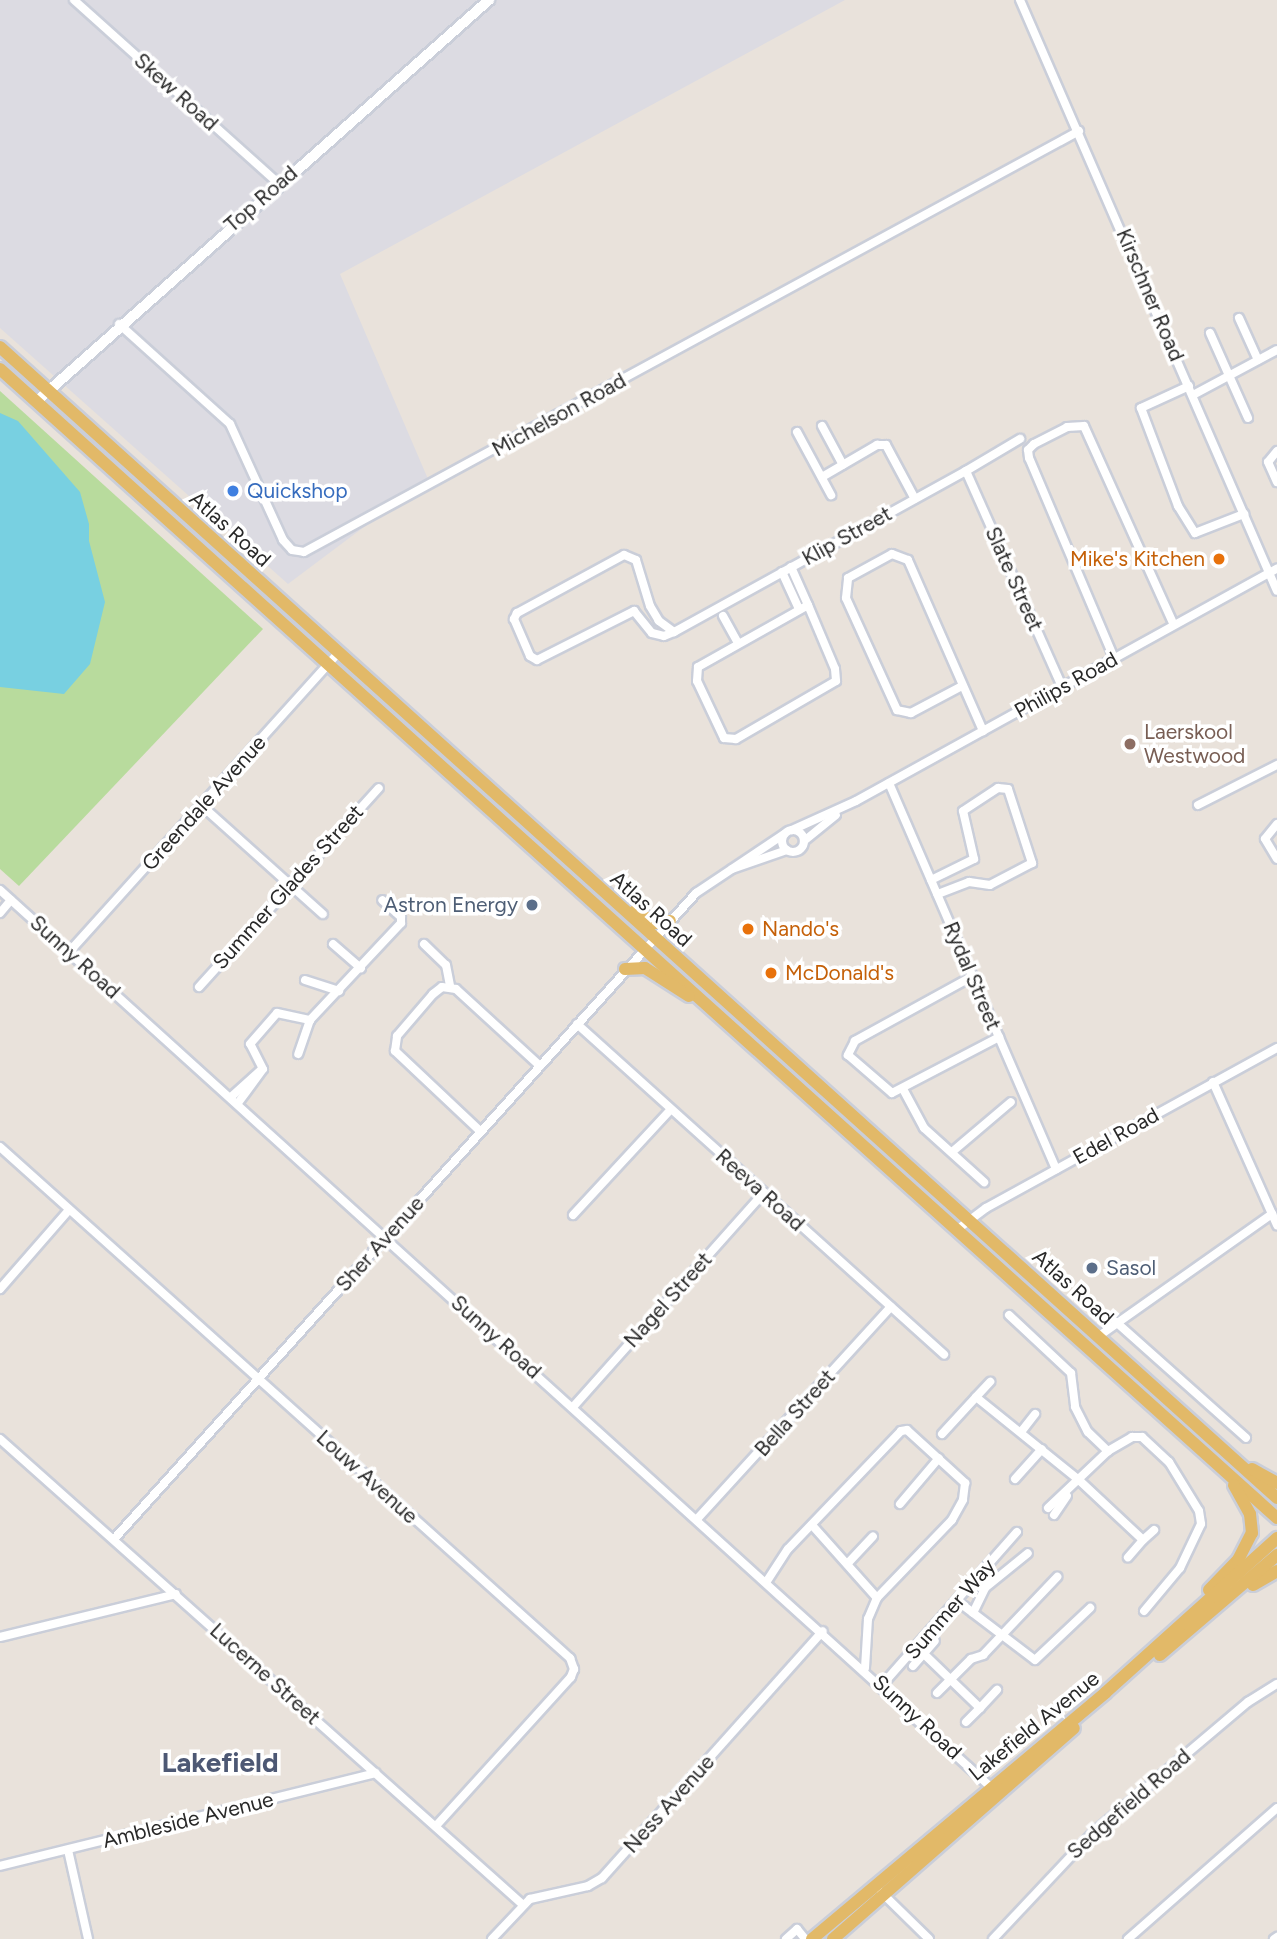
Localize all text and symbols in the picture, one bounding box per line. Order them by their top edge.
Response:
street label: Skew Road [129,48,223,136]
street label: Top Road [219,160,303,238]
street label: Kirschner Road [1111,225,1189,365]
street label: Michelson Road [488,368,630,462]
place label: Quickshop [247,478,348,504]
marker: Quickshop [225,483,241,499]
street label: Atlas Road [184,486,276,572]
street label: Klip Street [798,501,896,571]
street label: Slate Street [980,523,1048,635]
place label: Mike's Kitchen [1070,546,1205,572]
marker: Mike's Kitchen [1211,551,1227,567]
street label: Philips Road [1010,646,1122,724]
place label: Laerskool Westwood [1144,719,1245,769]
street label: Greendale Avenue [137,730,271,876]
marker: Laerskool Westwood [1122,736,1138,752]
street label: Summer Glades Street [207,799,369,975]
street label: Atlas Road [605,866,697,952]
place label: Astron Energy [384,892,518,918]
marker: Astron Energy [524,897,540,913]
street label: Sunny Road [25,910,125,1004]
place label: Nando's [762,916,839,942]
street label: Rydal Street [938,918,1006,1034]
marker: Nando's [740,921,756,937]
place label: McDonald's [785,960,894,986]
marker: McDonald's [763,965,779,981]
street label: Edel Road [1069,1102,1163,1170]
street label: Reeva Road [710,1144,810,1236]
street label: Sher Avenue [331,1191,429,1297]
street label: Atlas Road [1027,1244,1119,1330]
street label: Nagel Street [619,1247,717,1353]
place label: Sasol [1106,1255,1156,1281]
marker: Sasol [1084,1260,1100,1276]
street label: Sunny Road [446,1290,546,1384]
street label: Bella Street [749,1364,841,1462]
street label: Louw Avenue [311,1425,423,1529]
street label: Summer Way [899,1554,1001,1664]
street label: Lucerne Street [205,1618,325,1730]
street label: Lakefield Avenue [964,1666,1104,1786]
street label: Sunny Road [867,1669,967,1765]
street label: Sedgefield Road [1062,1744,1196,1864]
district label: Lakefield [161,1745,279,1779]
street label: Ness Avenue [618,1750,720,1858]
street label: Ambleside Avenue [100,1787,276,1853]

